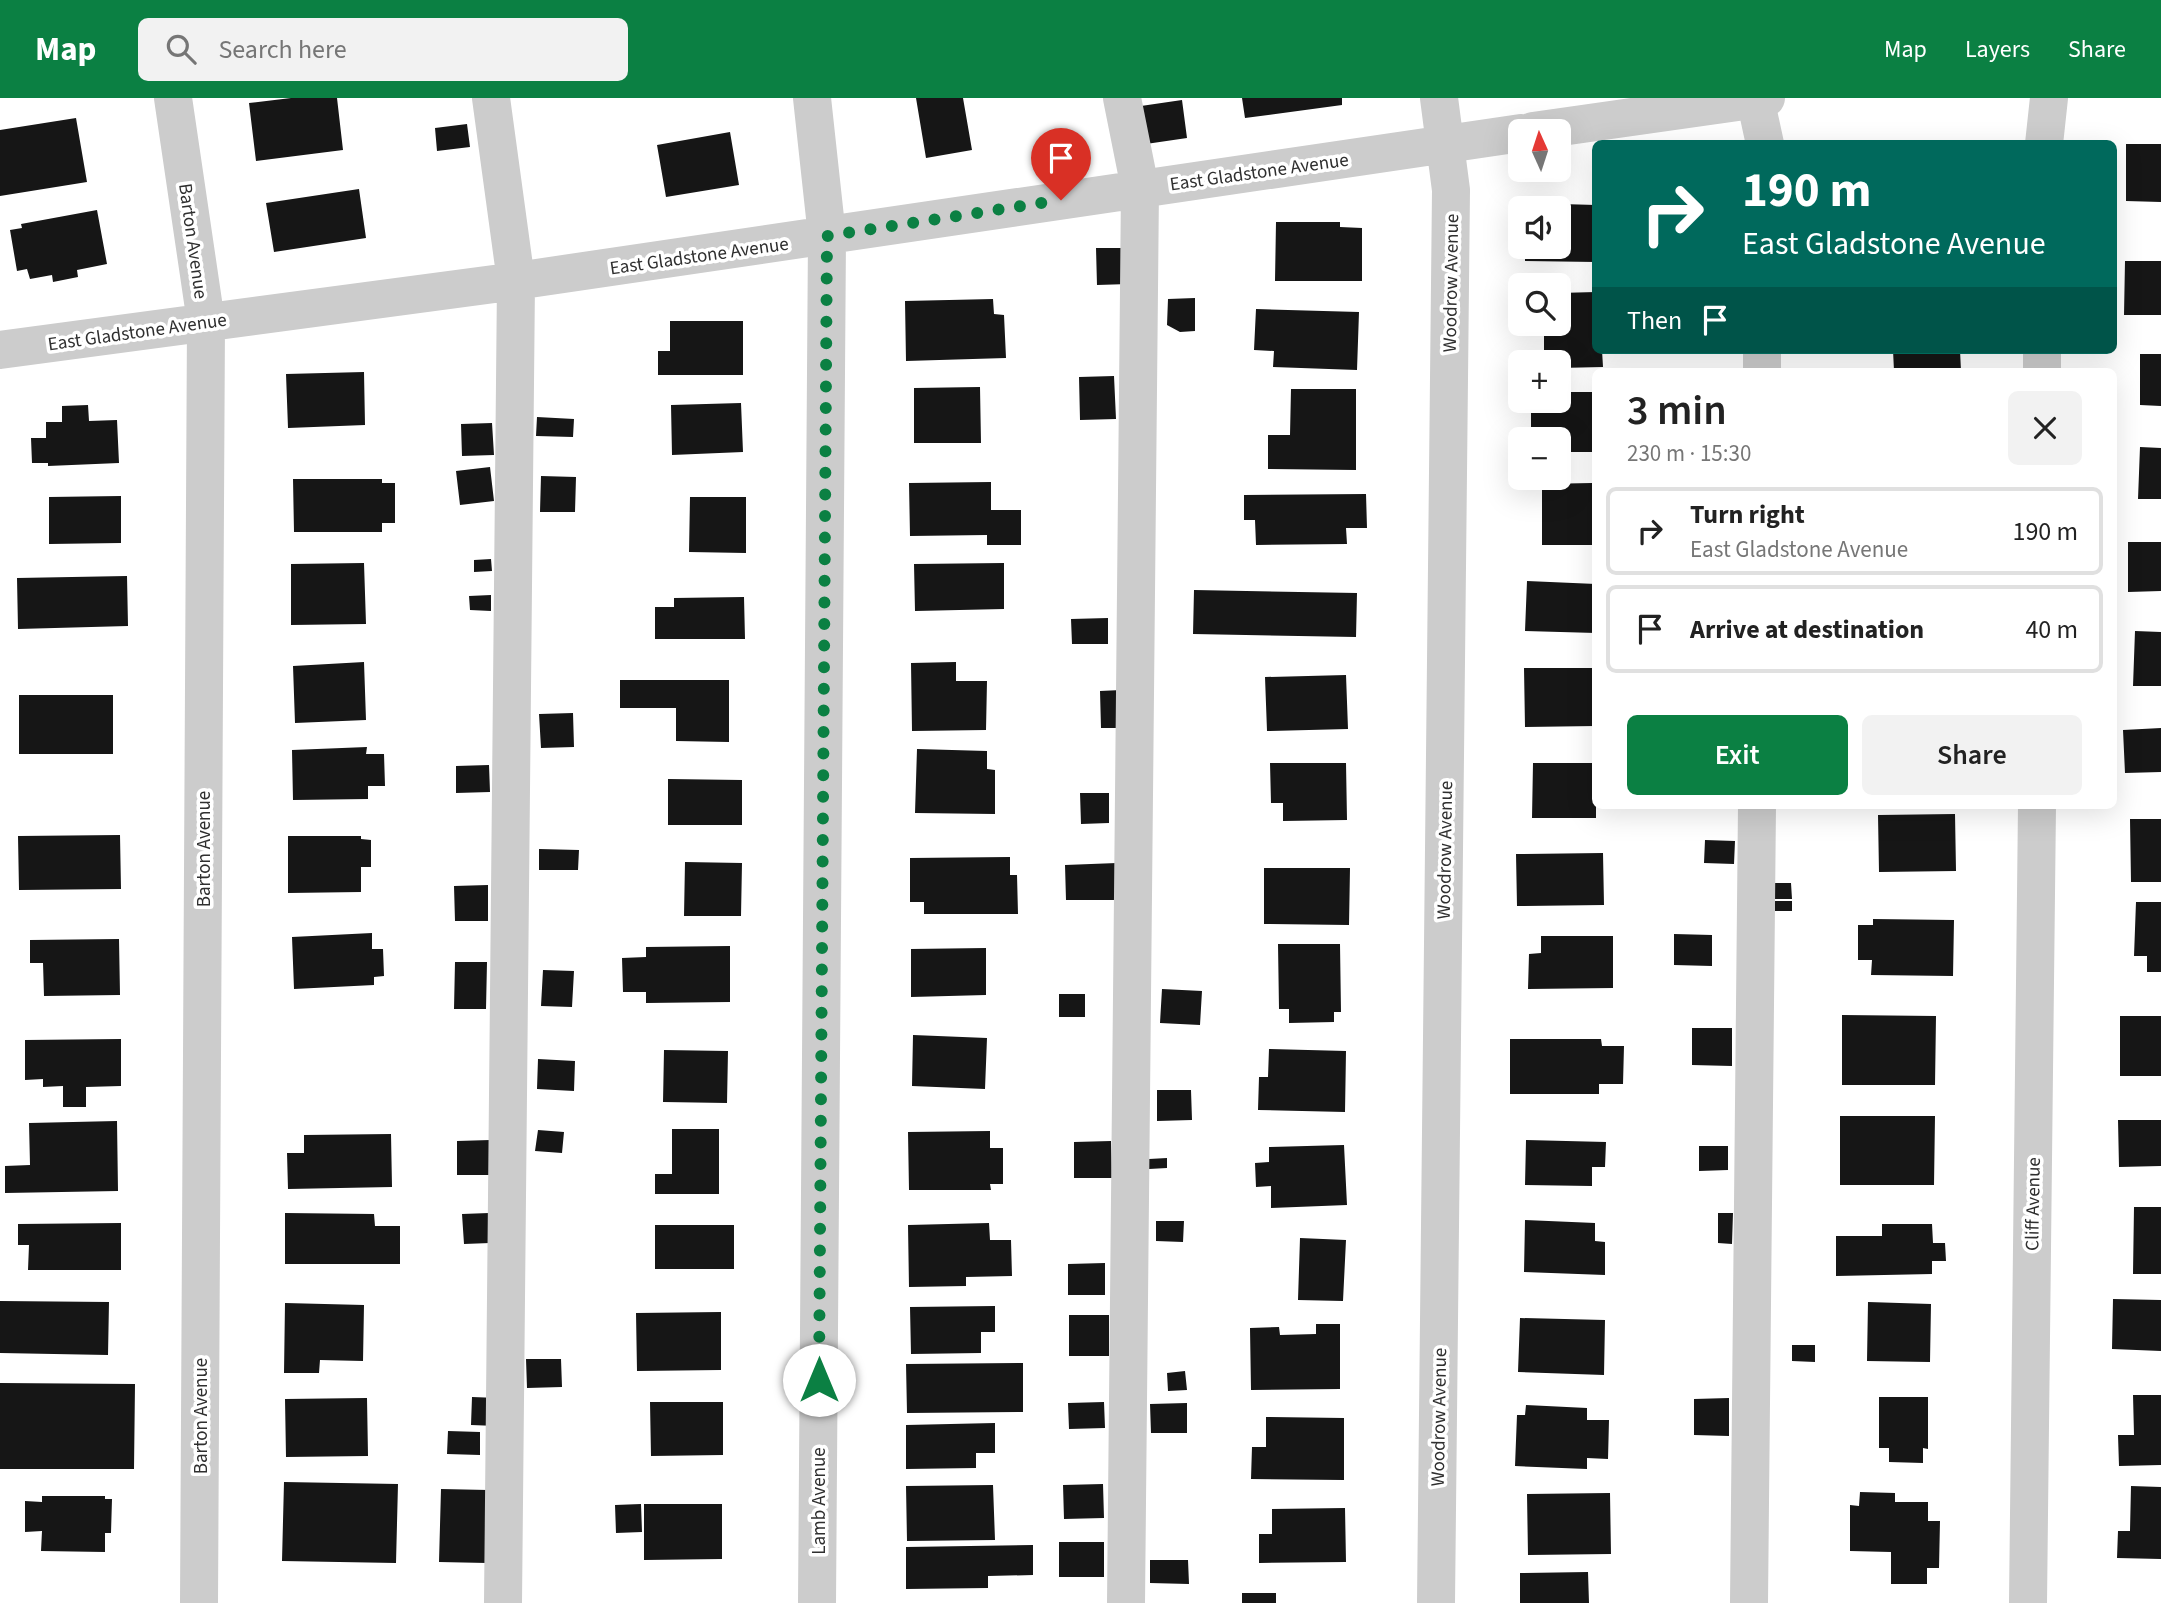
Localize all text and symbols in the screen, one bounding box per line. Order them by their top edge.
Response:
search box [138,18,628,81]
text: Map [35,26,96,73]
icon: search [162,30,200,68]
text: Search here [218,31,347,68]
text: Map [1884,32,1927,67]
text: Layers [1965,32,2030,67]
text: Share [2068,32,2126,67]
north arrow [1508,119,1572,182]
map controls [1508,119,1571,490]
pin [1031,128,1091,200]
icon: arrive [1042,139,1080,177]
street label: East Gladstone Avenue [1168,147,1350,198]
text: 190 m [1742,156,1871,226]
icon: right [1627,168,1718,259]
street label: Barton Avenue [171,182,214,301]
button: sound [1508,196,1571,259]
street label: Woodrow Avenue [1437,213,1466,353]
text: East Gladstone Avenue [1742,221,2046,267]
street label: East Gladstone Avenue [608,231,790,282]
button: search [1508,273,1571,336]
icon: arrive [1696,301,1734,339]
text: Then [1627,302,1682,339]
street label: East Gladstone Avenue [46,307,228,358]
button: + [1508,350,1571,413]
text: 3 min [1627,381,1727,441]
button: close [2008,391,2082,465]
button: − [1508,427,1571,490]
text: 230 m · 15:30 [1627,437,1751,470]
text: Turn right [1690,496,1805,533]
icon: right [1631,512,1669,550]
text: 190 m [2012,513,2078,550]
text: East Gladstone Avenue [1690,533,1908,566]
icon: arrive [1631,610,1669,648]
text: Arrive at destination [1690,611,1924,648]
text: 40 m [2025,611,2078,648]
button: Exit [1627,715,1848,795]
button: Share [1862,715,2082,795]
street label: Woodrow Avenue [1431,780,1460,920]
street label: Barton Avenue [191,791,218,907]
street label: Cliff Avenue [2019,1157,2048,1251]
position arrow [782,1343,856,1417]
street label: Woodrow Avenue [1425,1347,1454,1487]
street label: Barton Avenue [188,1358,215,1474]
street label: Lamb Avenue [806,1447,833,1555]

